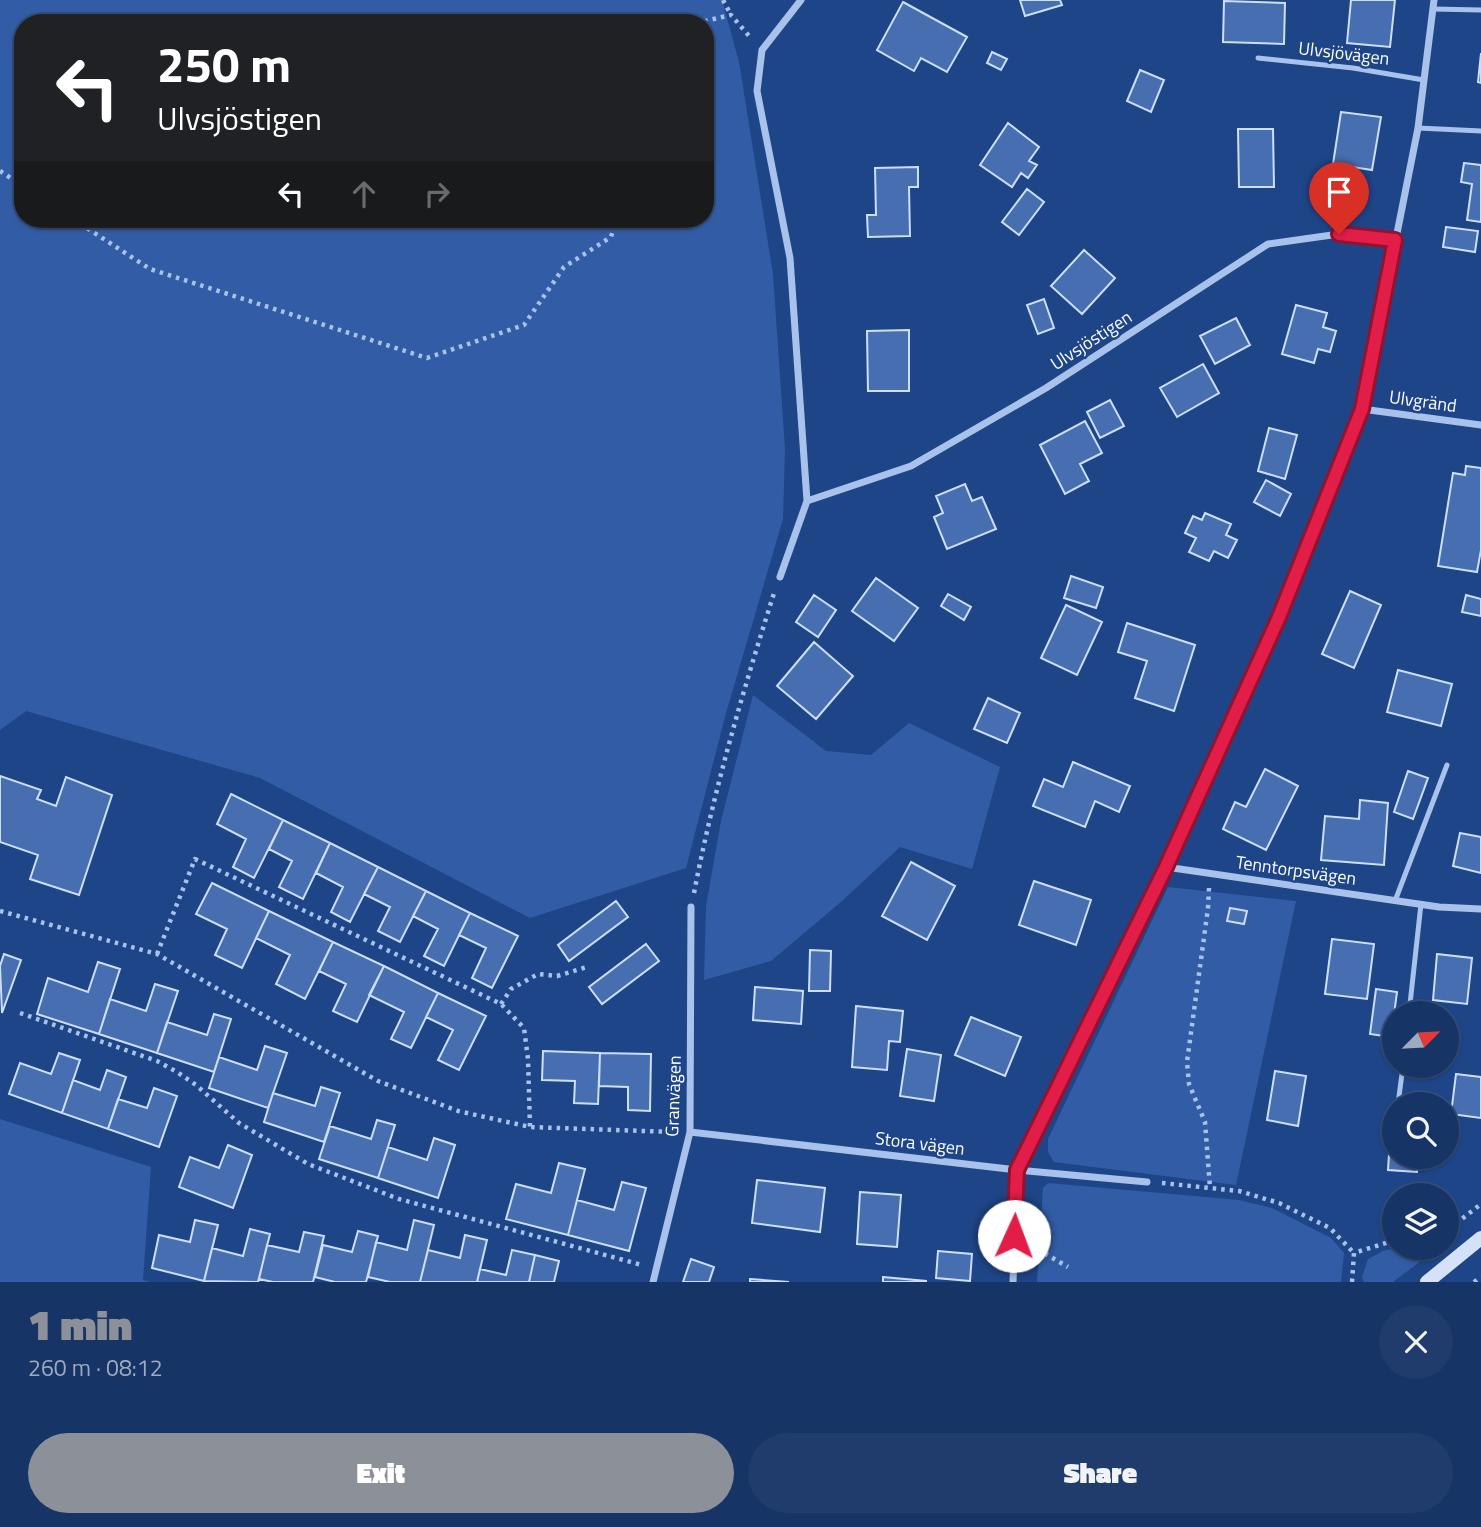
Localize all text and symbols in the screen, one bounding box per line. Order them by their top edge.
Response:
text: 250 m [157,26,291,101]
street label: Ulvsjövägen [1297,34,1391,72]
icon: left [42,42,133,133]
text: Ulvsjöstigen [157,94,322,142]
pin [1309,162,1369,234]
icon: arrive [1320,173,1358,211]
icon: left [272,175,310,213]
icon: ahead [345,175,383,213]
icon: right [418,175,456,213]
street label: Ulvsjöstigen [1045,303,1137,377]
street label: Ulvgränd [1387,383,1459,419]
street label: Tenntorpsvägen [1234,848,1358,892]
north arrow [1382,1001,1460,1078]
map controls [1382,1001,1459,1260]
street label: Granvägen [658,1055,688,1137]
button: search [1382,1092,1459,1169]
street label: Stora vägen [874,1124,966,1162]
button: layers [1382,1183,1459,1260]
position arrow [977,1199,1051,1273]
text: 1 min [28,1292,132,1356]
button: close [1379,1305,1453,1379]
text: 260 m · 08:12 [28,1350,163,1385]
button: Exit [28,1433,734,1513]
button: Share [748,1433,1453,1513]

